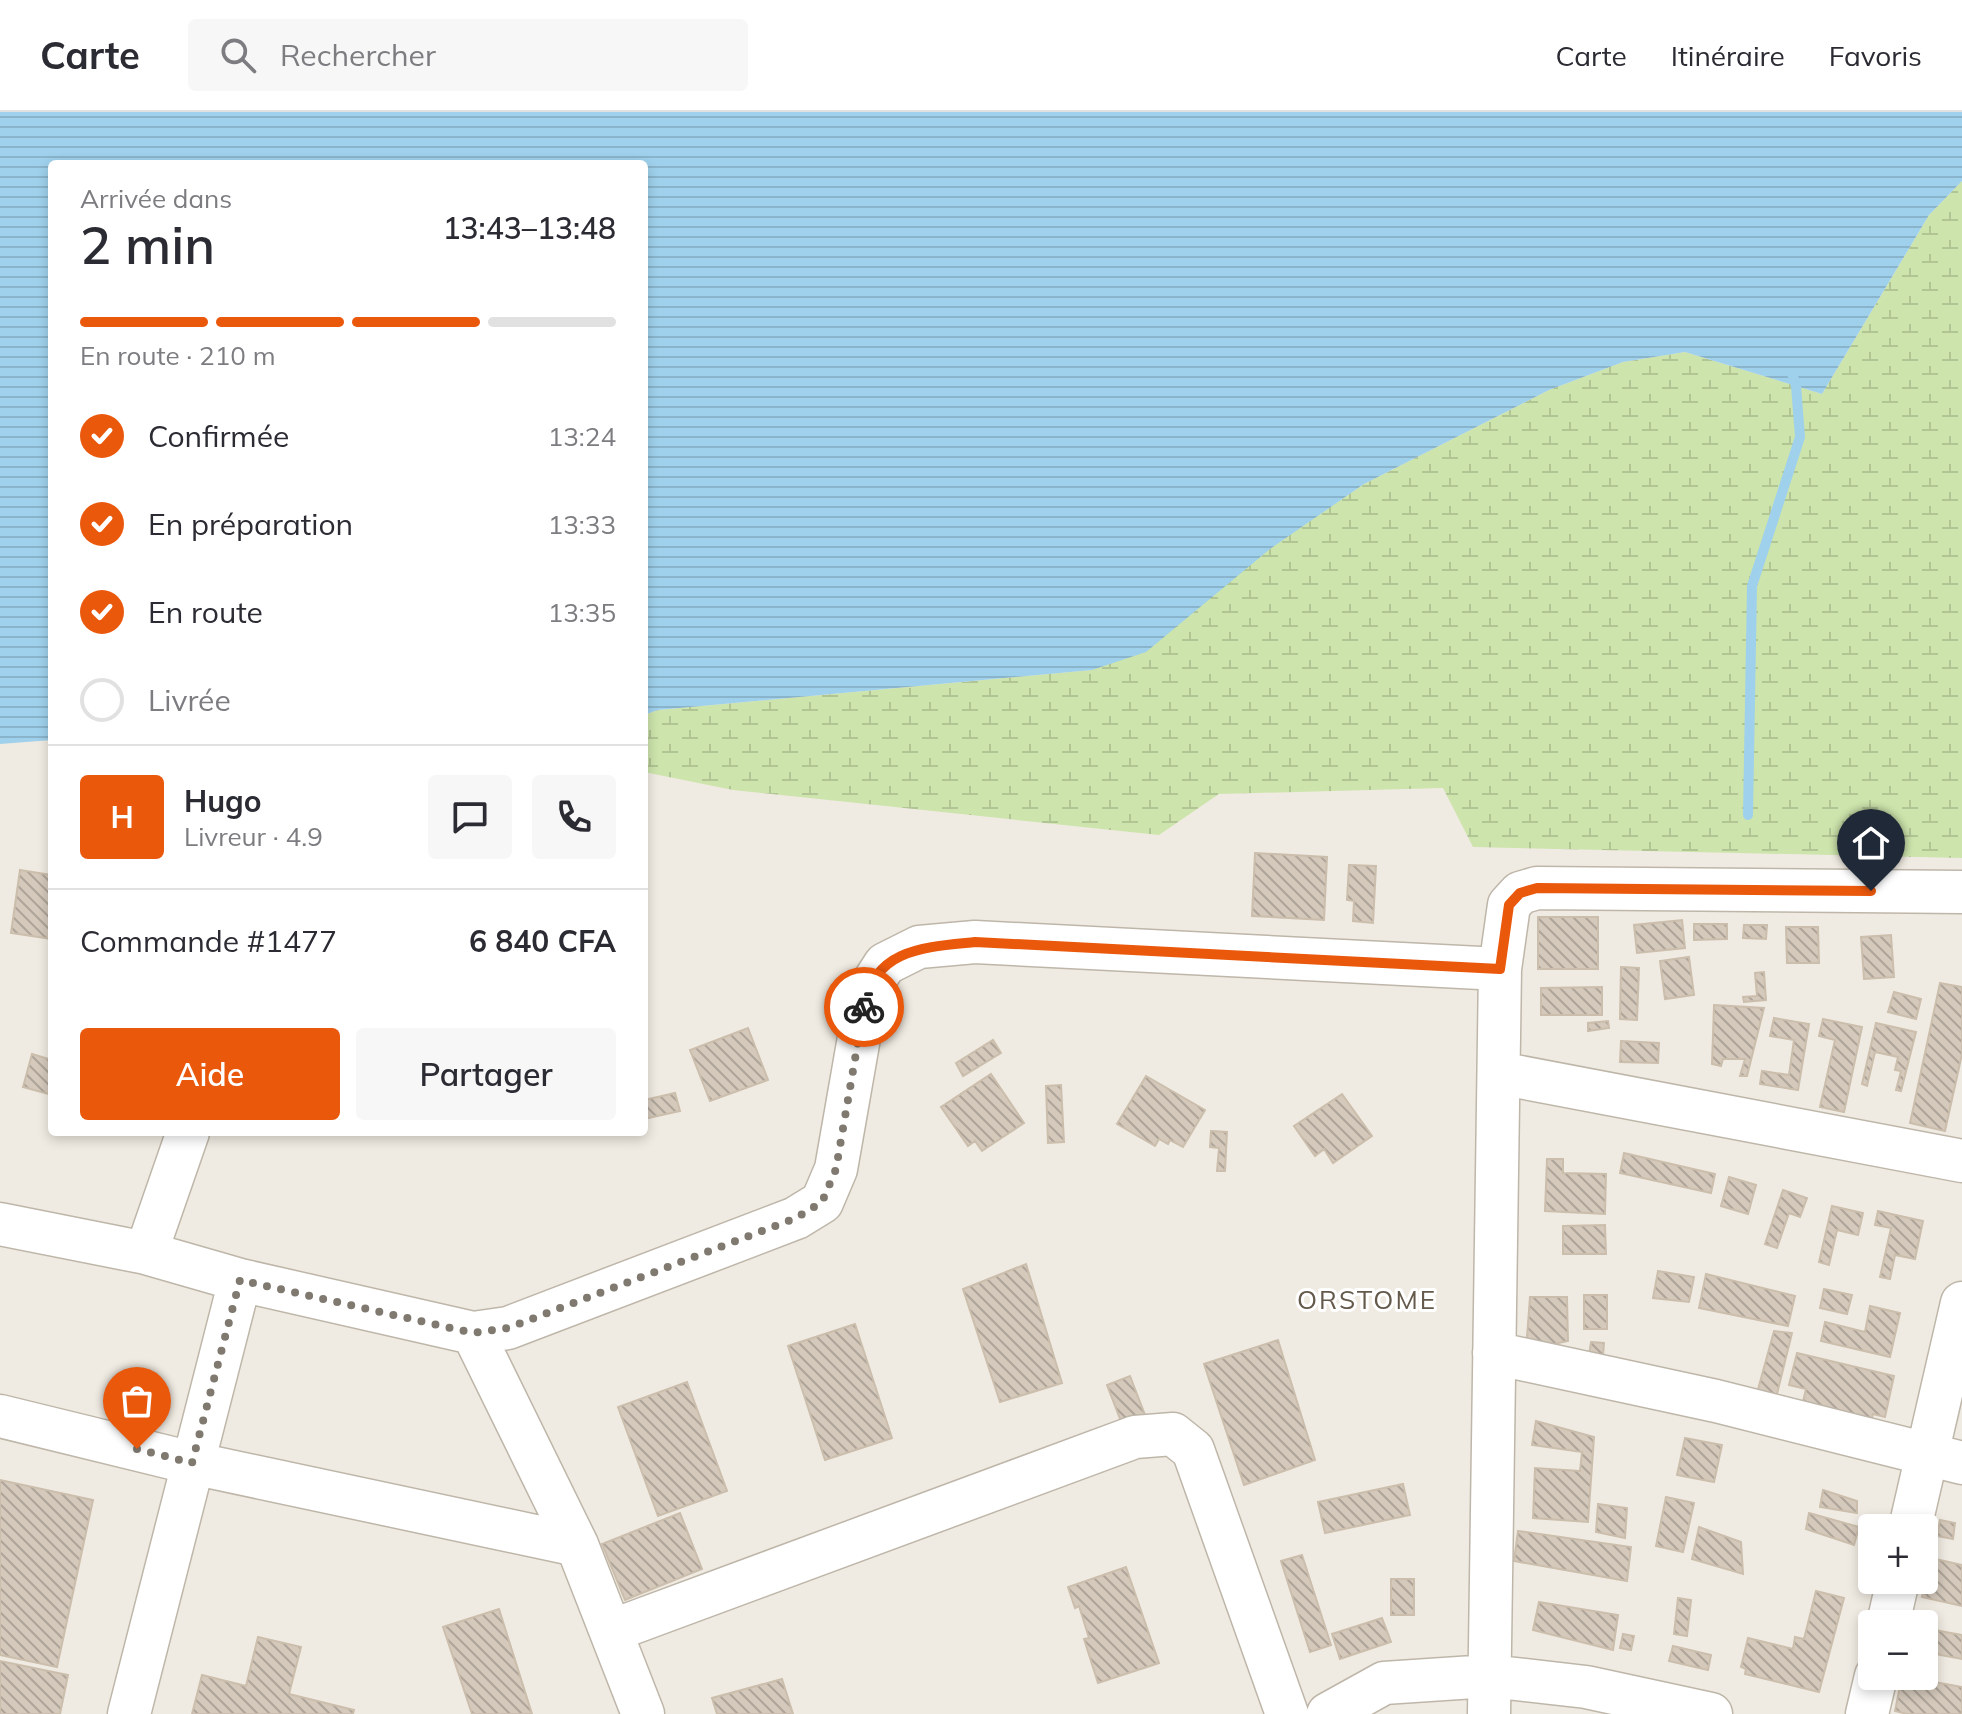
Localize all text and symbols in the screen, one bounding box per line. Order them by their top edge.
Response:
search box [188,19,748,91]
text: Carte [40,31,140,79]
icon: search [216,33,260,77]
text: Rechercher [280,36,436,74]
text: Carte [1555,38,1627,73]
text: Itinéraire [1671,38,1785,73]
text: Favoris [1829,38,1922,73]
text: Arrivée dans [80,182,232,215]
text: 13:43–13:48 [443,209,616,247]
text: 2 min [80,212,215,277]
text: En route · 210 m [80,339,276,372]
icon: check [80,414,124,458]
text: Confirmée [148,417,289,455]
text: 13:24 [548,420,616,453]
icon: check [80,502,124,546]
text: En préparation [148,505,353,543]
text: 13:33 [548,508,616,541]
icon: check [80,590,124,634]
text: En route [148,593,263,631]
text: 13:35 [548,596,616,629]
text: Livrée [148,681,231,719]
button: chat [428,775,512,859]
button: phone [532,775,616,859]
text: Hugo [184,782,262,820]
text: H [110,798,134,836]
pin [1837,809,1905,891]
text: Livreur · 4.9 [184,820,323,853]
icon: home [1849,821,1893,865]
text: Commande #1477 [80,922,337,960]
text: 6 840 CFA [469,922,616,960]
courier [824,967,904,1047]
icon: bike [842,985,886,1029]
button: Aide [80,1028,340,1120]
button: Partager [356,1028,616,1120]
district label: ORSTOME [1297,1283,1437,1316]
pin [103,1367,171,1449]
icon: bag [115,1379,159,1423]
map controls [1858,1514,1938,1690]
button: + [1858,1514,1938,1594]
button: − [1858,1610,1938,1690]

